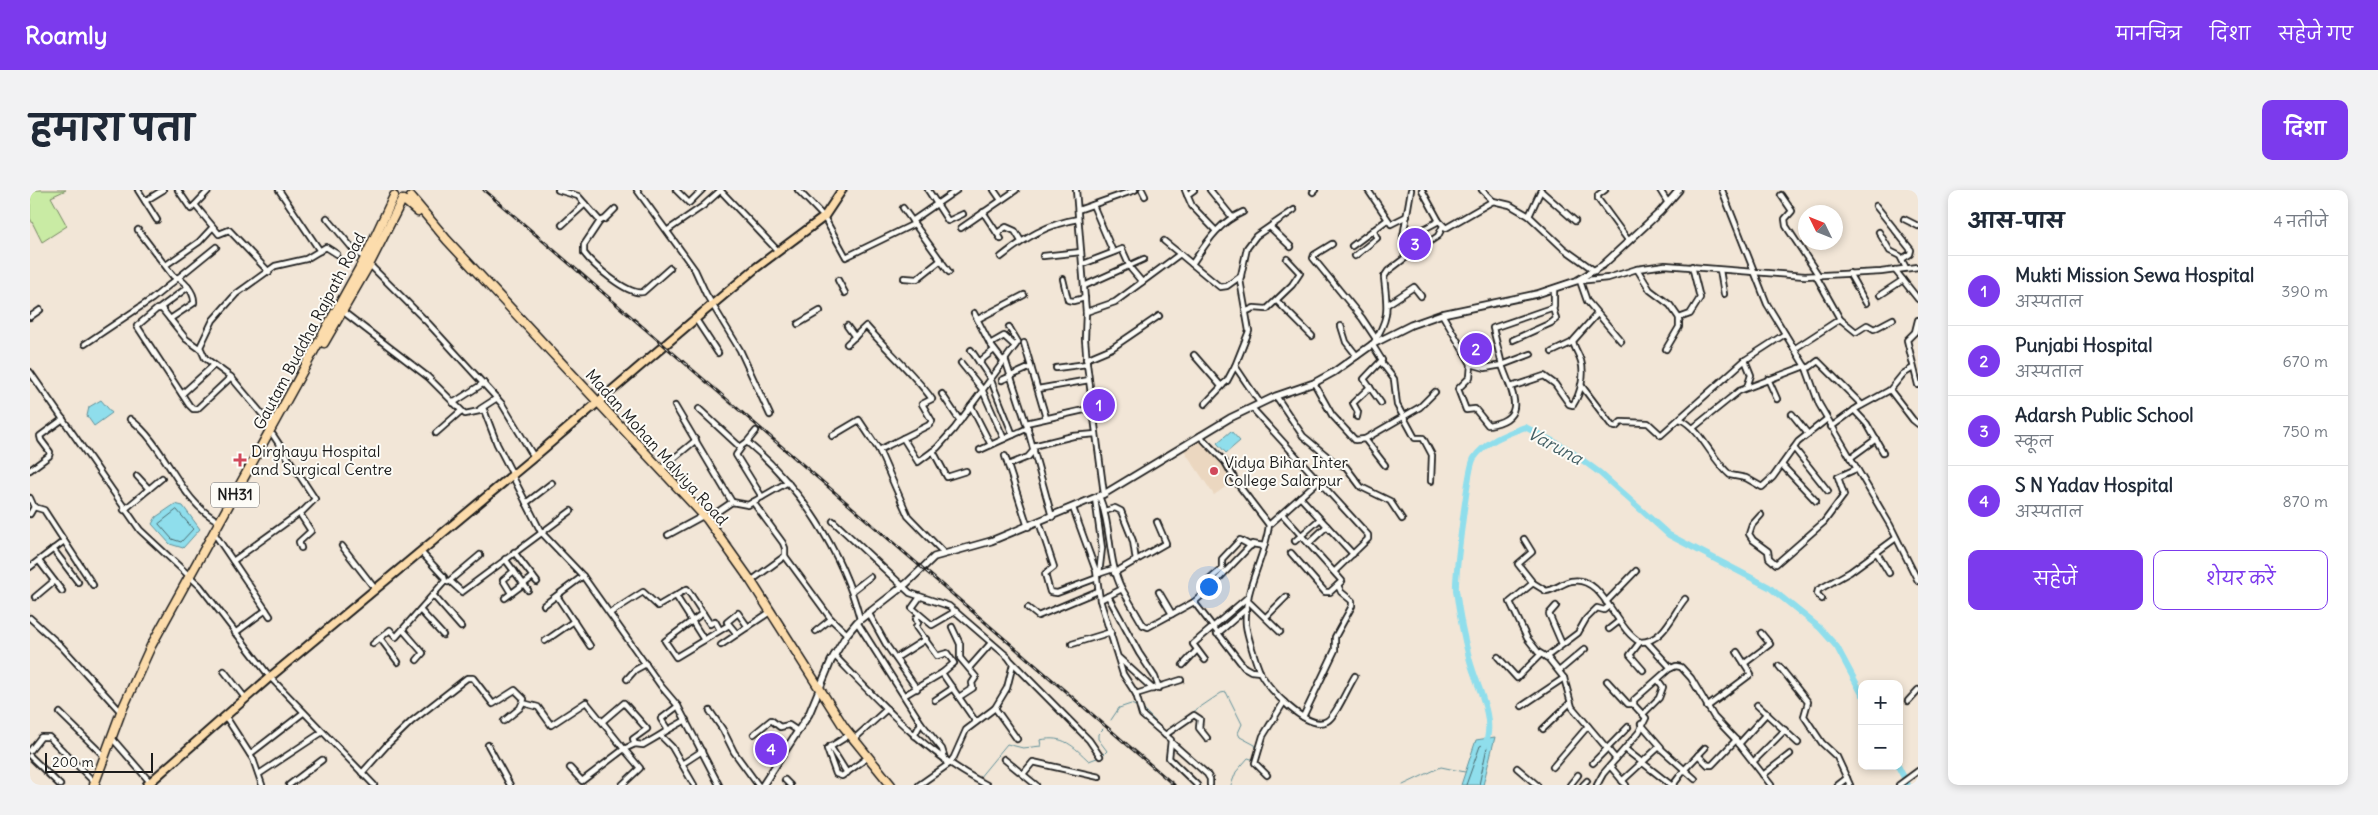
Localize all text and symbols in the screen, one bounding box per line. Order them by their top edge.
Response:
text: Roamly [25,20,107,50]
text: मानचित्र [2116,22,2182,45]
text: दिशा [2210,22,2251,45]
text: सहेजे गए [2279,22,2353,45]
button: दिशा [2262,100,2348,160]
text: हमारा पता [30,105,194,149]
north arrow [1798,205,1843,250]
text: आस-पास [1968,207,2065,234]
text: 4 नतीजे [2273,211,2328,231]
pin: 3 [1399,225,1431,263]
street label: Gautam Buddha Rajpath Road [249,229,369,433]
text: Mukti Mission Sewa Hospital [2015,263,2254,287]
text: 1 [1981,281,1987,301]
text: 390 m [2281,281,2328,301]
text: अस्पताल [2015,291,2083,311]
pin: 2 [1460,330,1492,368]
text: Punjabi Hospital [2015,333,2152,357]
text: 2 [1980,351,1988,371]
text: 670 m [2283,351,2328,371]
text: अस्पताल [2015,361,2083,381]
street label: Madan Mohan Malviya Road [582,365,732,529]
pin: 1 [1083,386,1115,424]
text: Adarsh Public School [2015,403,2194,427]
water label: Varuna [1524,421,1588,470]
text: 3 [1979,421,1989,441]
text: 750 m [2283,421,2328,441]
text: स्कूल [2015,431,2053,451]
place label: Dirghayu Hospital and Surgical Centre [251,441,392,479]
place label: Vidya Bihar Inter College Salarpur [1224,452,1349,490]
marker: Dirghayu Hospital and Surgical Centre [233,453,247,467]
marker: Vidya Bihar Inter College Salarpur [1208,465,1220,477]
text: S N Yadav Hospital [2015,473,2173,497]
road number: NH31 [211,482,259,508]
text: 4 [1979,491,1989,511]
text: 870 m [2283,491,2328,511]
text: अस्पताल [2015,501,2083,521]
button: सहेजें [1968,550,2143,610]
button: शेयर करें [2153,550,2328,610]
your location [1196,574,1222,600]
map controls [1858,680,1903,770]
button: + [1858,680,1903,725]
button: − [1858,725,1903,770]
pin: 4 [755,730,787,768]
scale bar [45,750,152,773]
text: 200 m [52,753,94,771]

